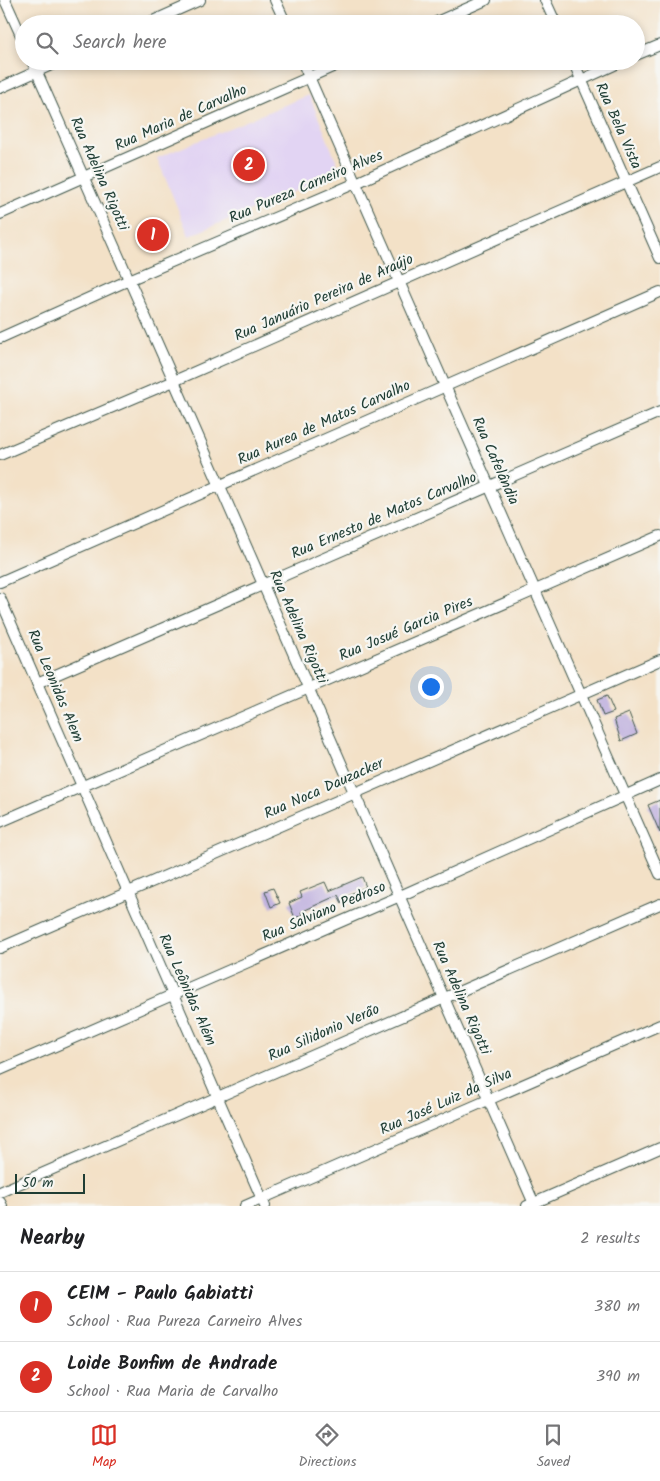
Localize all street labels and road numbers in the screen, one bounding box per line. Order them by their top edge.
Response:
street label: Rua Maria de Carvalho [111,78,251,158]
street label: Rua Bela Vista [588,79,648,173]
street label: Rua Adelina Rigotti [63,113,135,236]
street label: Rua Pureza Carneiro Alves [225,143,387,230]
street label: Rua Januário Pereira de Araújo [230,247,418,348]
street label: Rua Aurea de Matos Carvalho [234,374,415,472]
street label: Rua Cafelândia [465,413,525,509]
street label: Rua Ernesto de Matos Carvalho [287,466,481,566]
street label: Rua Adelina Rigotti [262,566,334,689]
street label: Rua Josué Garcia Pires [335,590,477,668]
street label: Rua Leonidas Alem [20,626,90,746]
street label: Rua Noca Dauzacker [260,751,389,826]
street label: Rua Salviano Pedroso [258,875,390,949]
street label: Rua Leônidas Além [152,930,222,1050]
street label: Rua Adelina Rigotti [425,937,497,1060]
street label: Rua Silidonio Verão [264,998,384,1068]
street label: Rua José Luiz da Silva [376,1062,516,1142]

